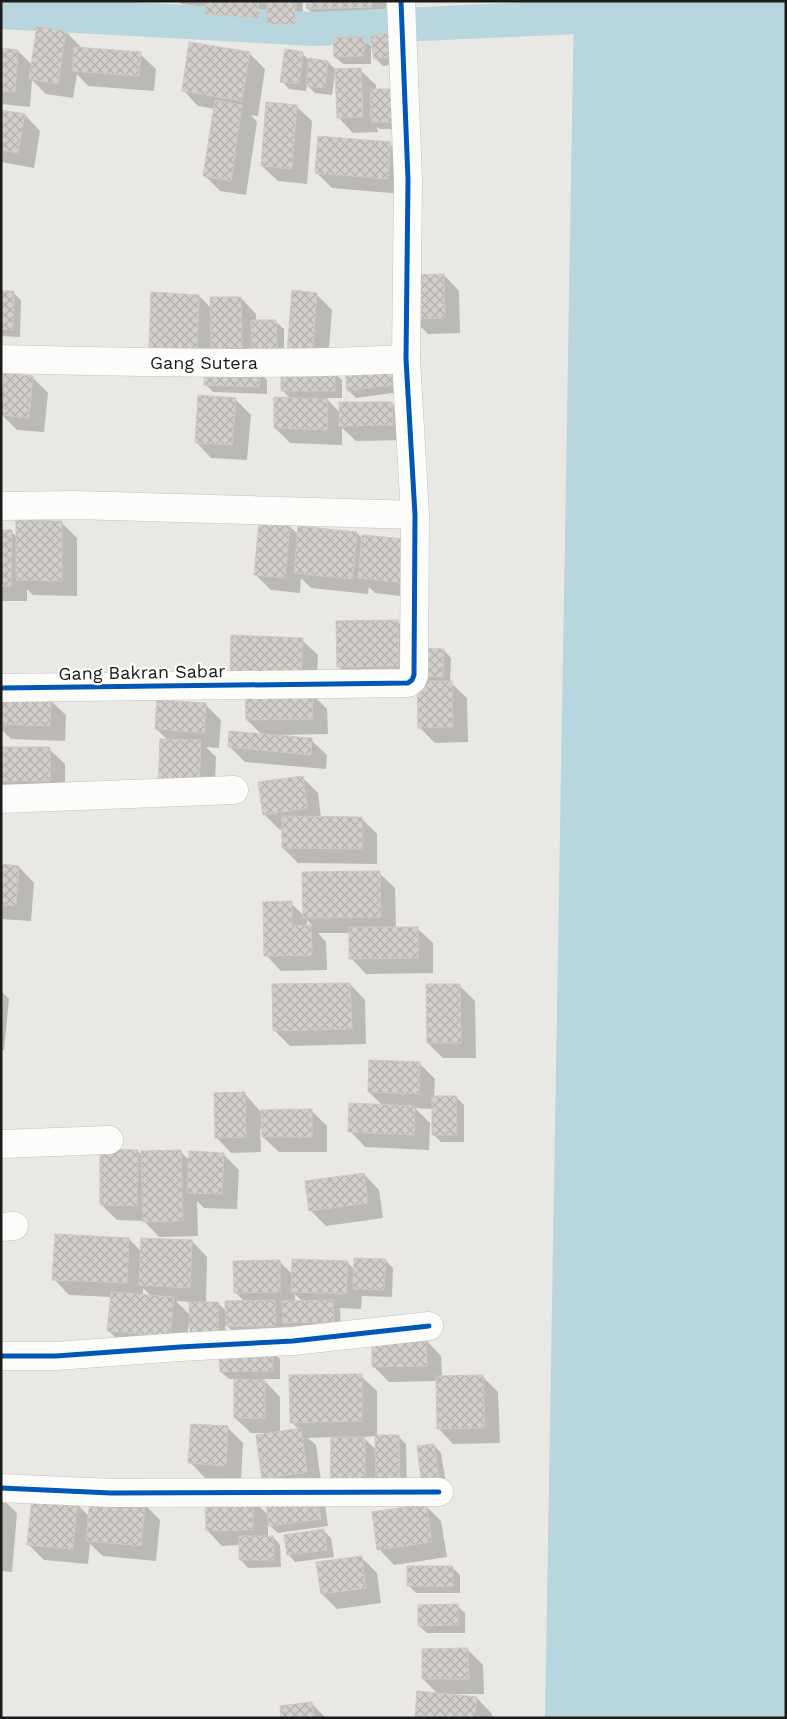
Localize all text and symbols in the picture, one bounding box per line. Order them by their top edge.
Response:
street label: Gang Sutera [150,352,258,373]
street label: Gang Bakran Sabar [58,660,226,684]

